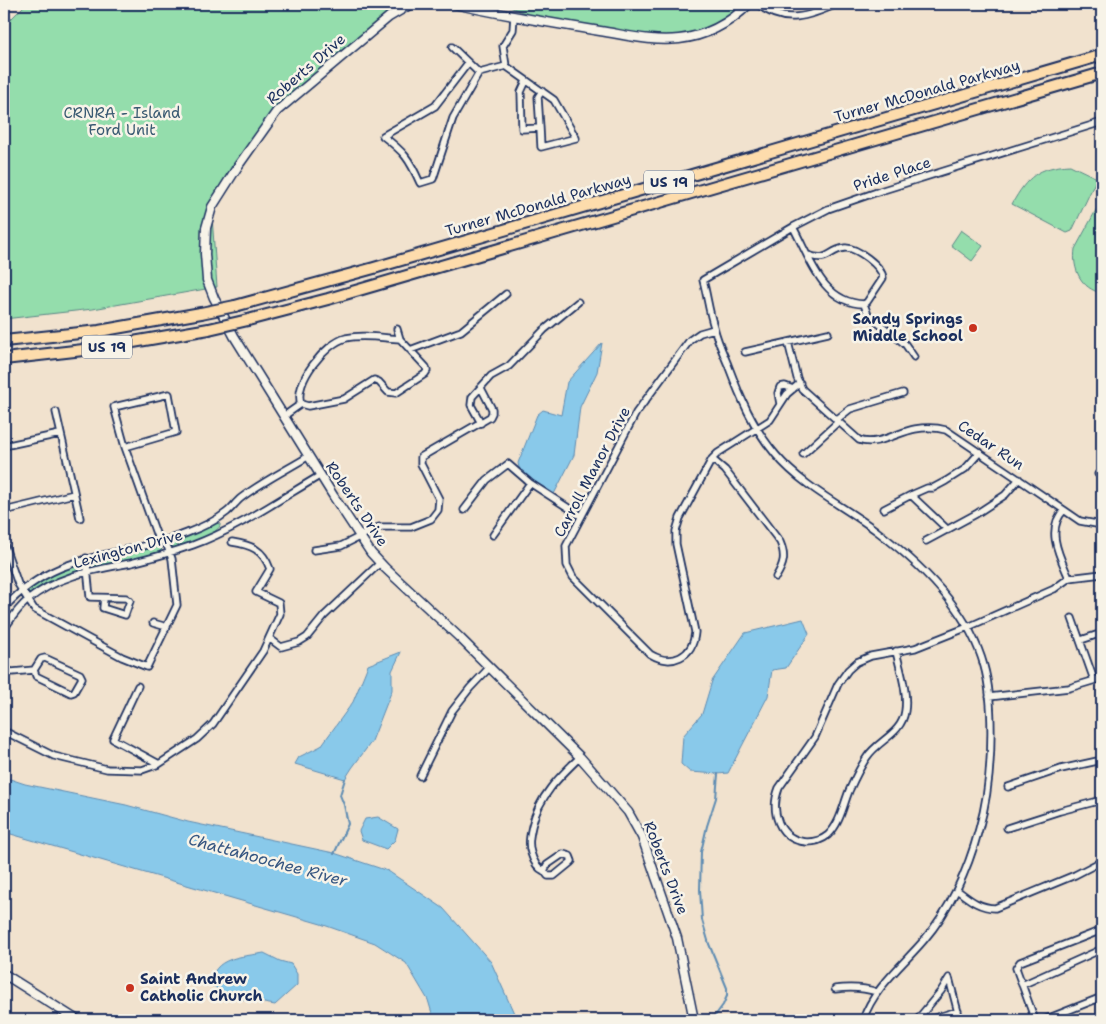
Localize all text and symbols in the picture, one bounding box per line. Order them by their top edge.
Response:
street label: Roberts Drive [262,29,350,109]
street label: Turner McDonald Parkway [832,55,1022,127]
park label: CRNRA - Island Ford Unit [63,103,181,140]
street label: Pride Place [851,152,933,196]
street label: Turner McDonald Parkway [443,169,633,241]
road number: US 19 [644,170,694,193]
place label: Sandy Springs Middle School [853,309,963,346]
marker: Sandy Springs Middle School [967,322,979,334]
road number: US 19 [82,336,132,358]
street label: Carroll Manor Drive [549,403,635,541]
street label: Cedar Run [954,415,1028,475]
street label: Roberts Drive [321,458,393,550]
street label: Lexington Drive [71,525,185,573]
street label: Roberts Drive [639,818,693,918]
water label: Chattahoochee River [186,829,350,891]
place label: Saint Andrew Catholic Church [140,969,263,1006]
marker: Saint Andrew Catholic Church [124,982,136,994]

